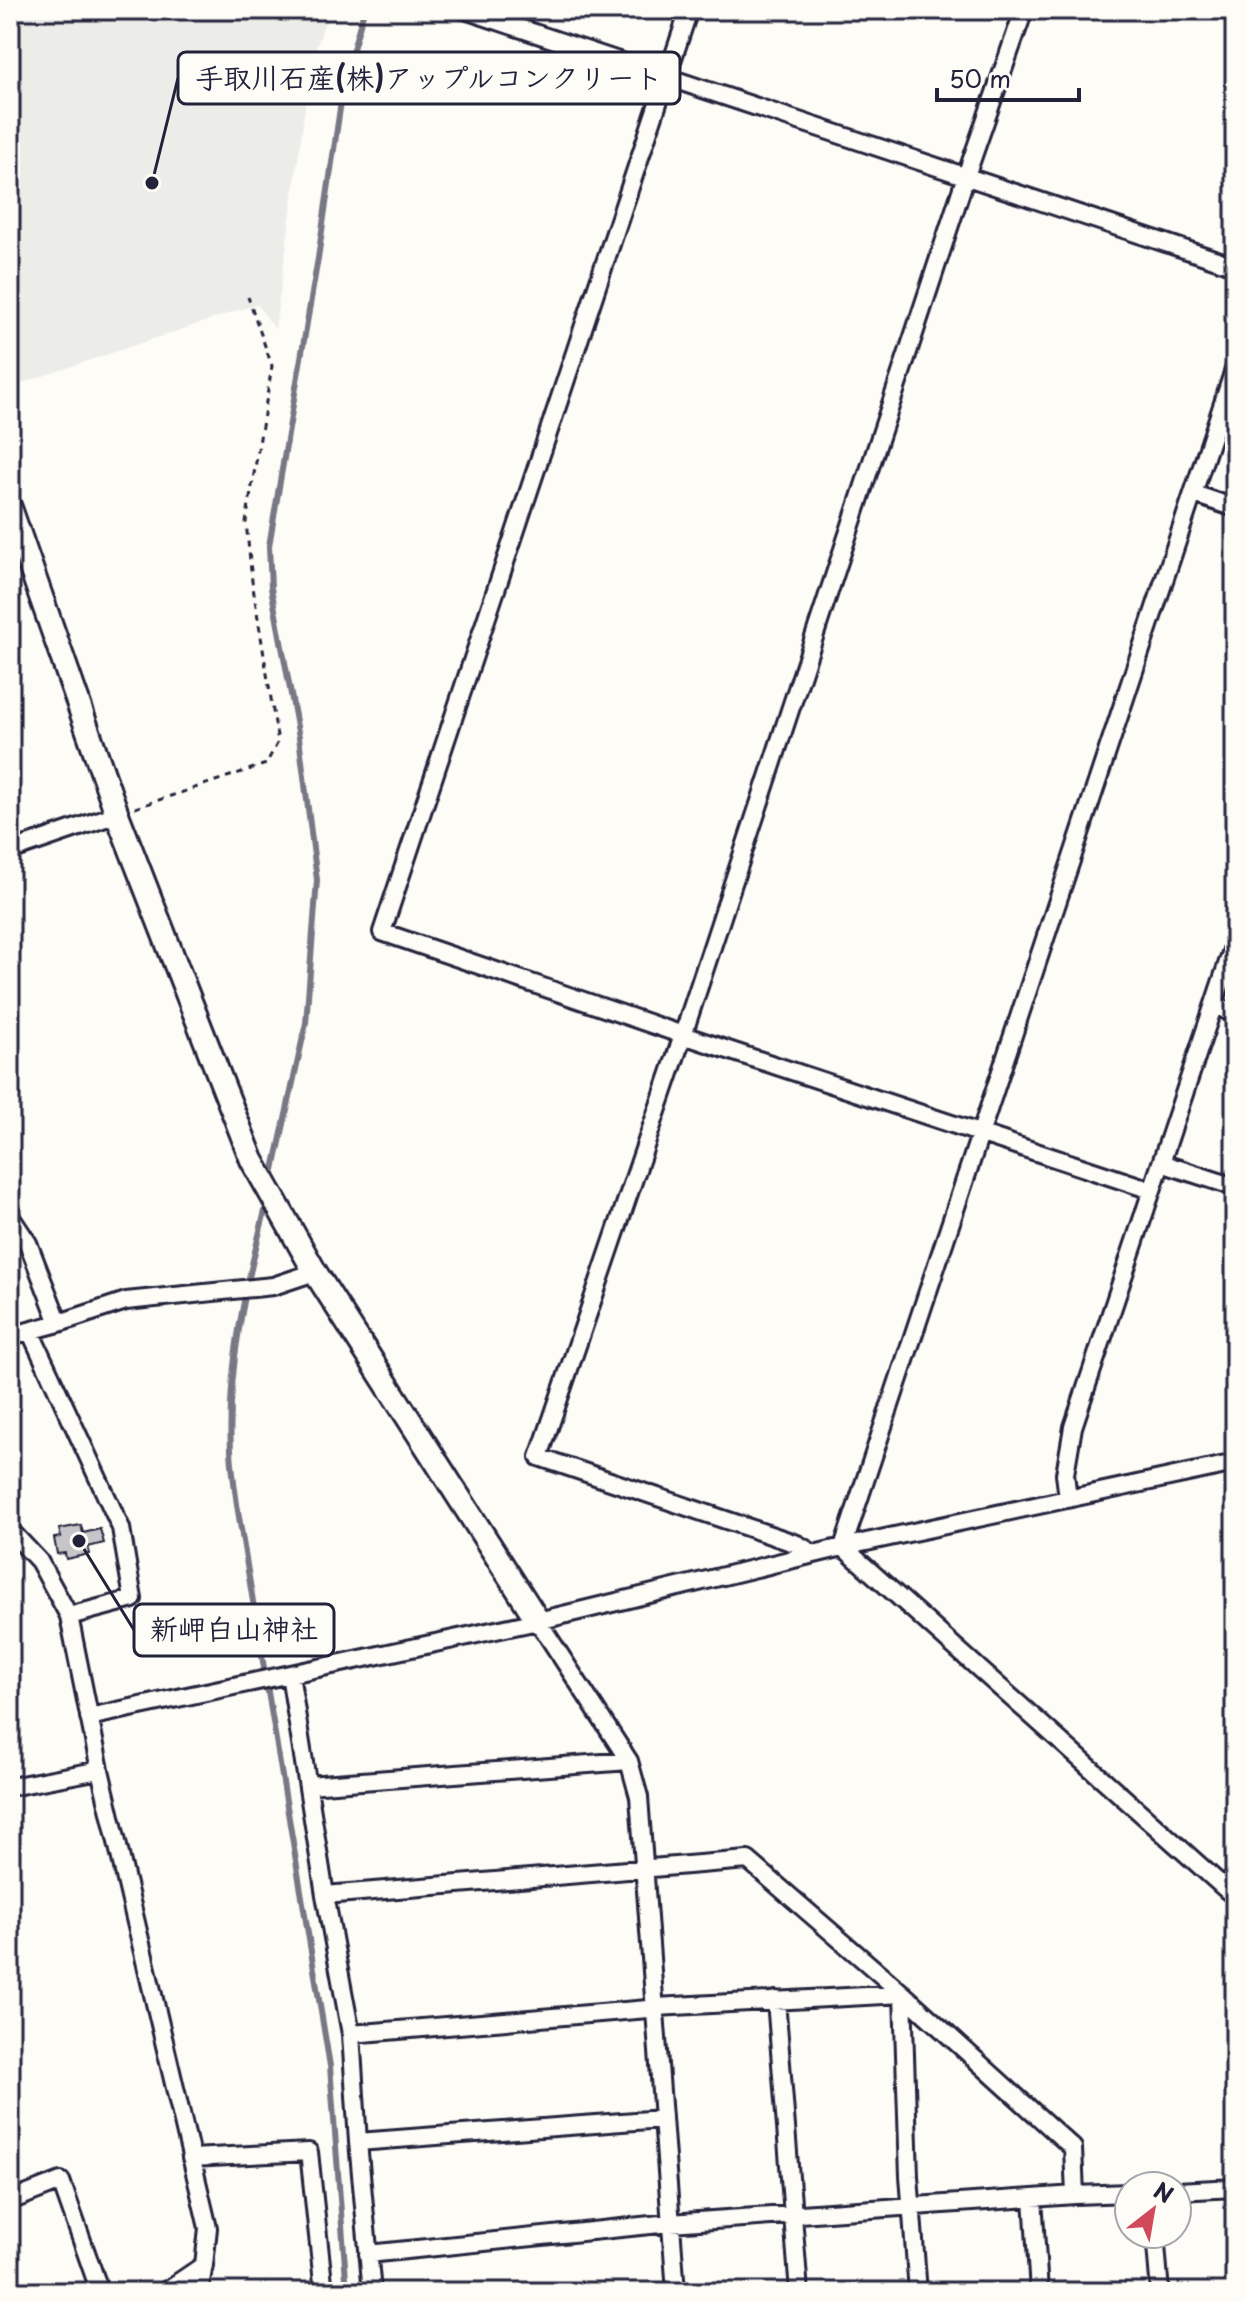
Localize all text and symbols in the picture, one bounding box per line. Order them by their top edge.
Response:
callout: 手取川石産(株)アップルコンクリート [178,52,680,104]
scale bar [937,52,1079,102]
text: 手取川石産(株)アップルコンクリート [195,55,663,98]
text: 50 m [949,60,1011,96]
callout: 新岬白山神社 [134,1604,334,1656]
text: 新岬白山神社 [150,1606,318,1649]
north arrow [1113,2170,1193,2250]
text: N [1148,2173,1180,2210]

